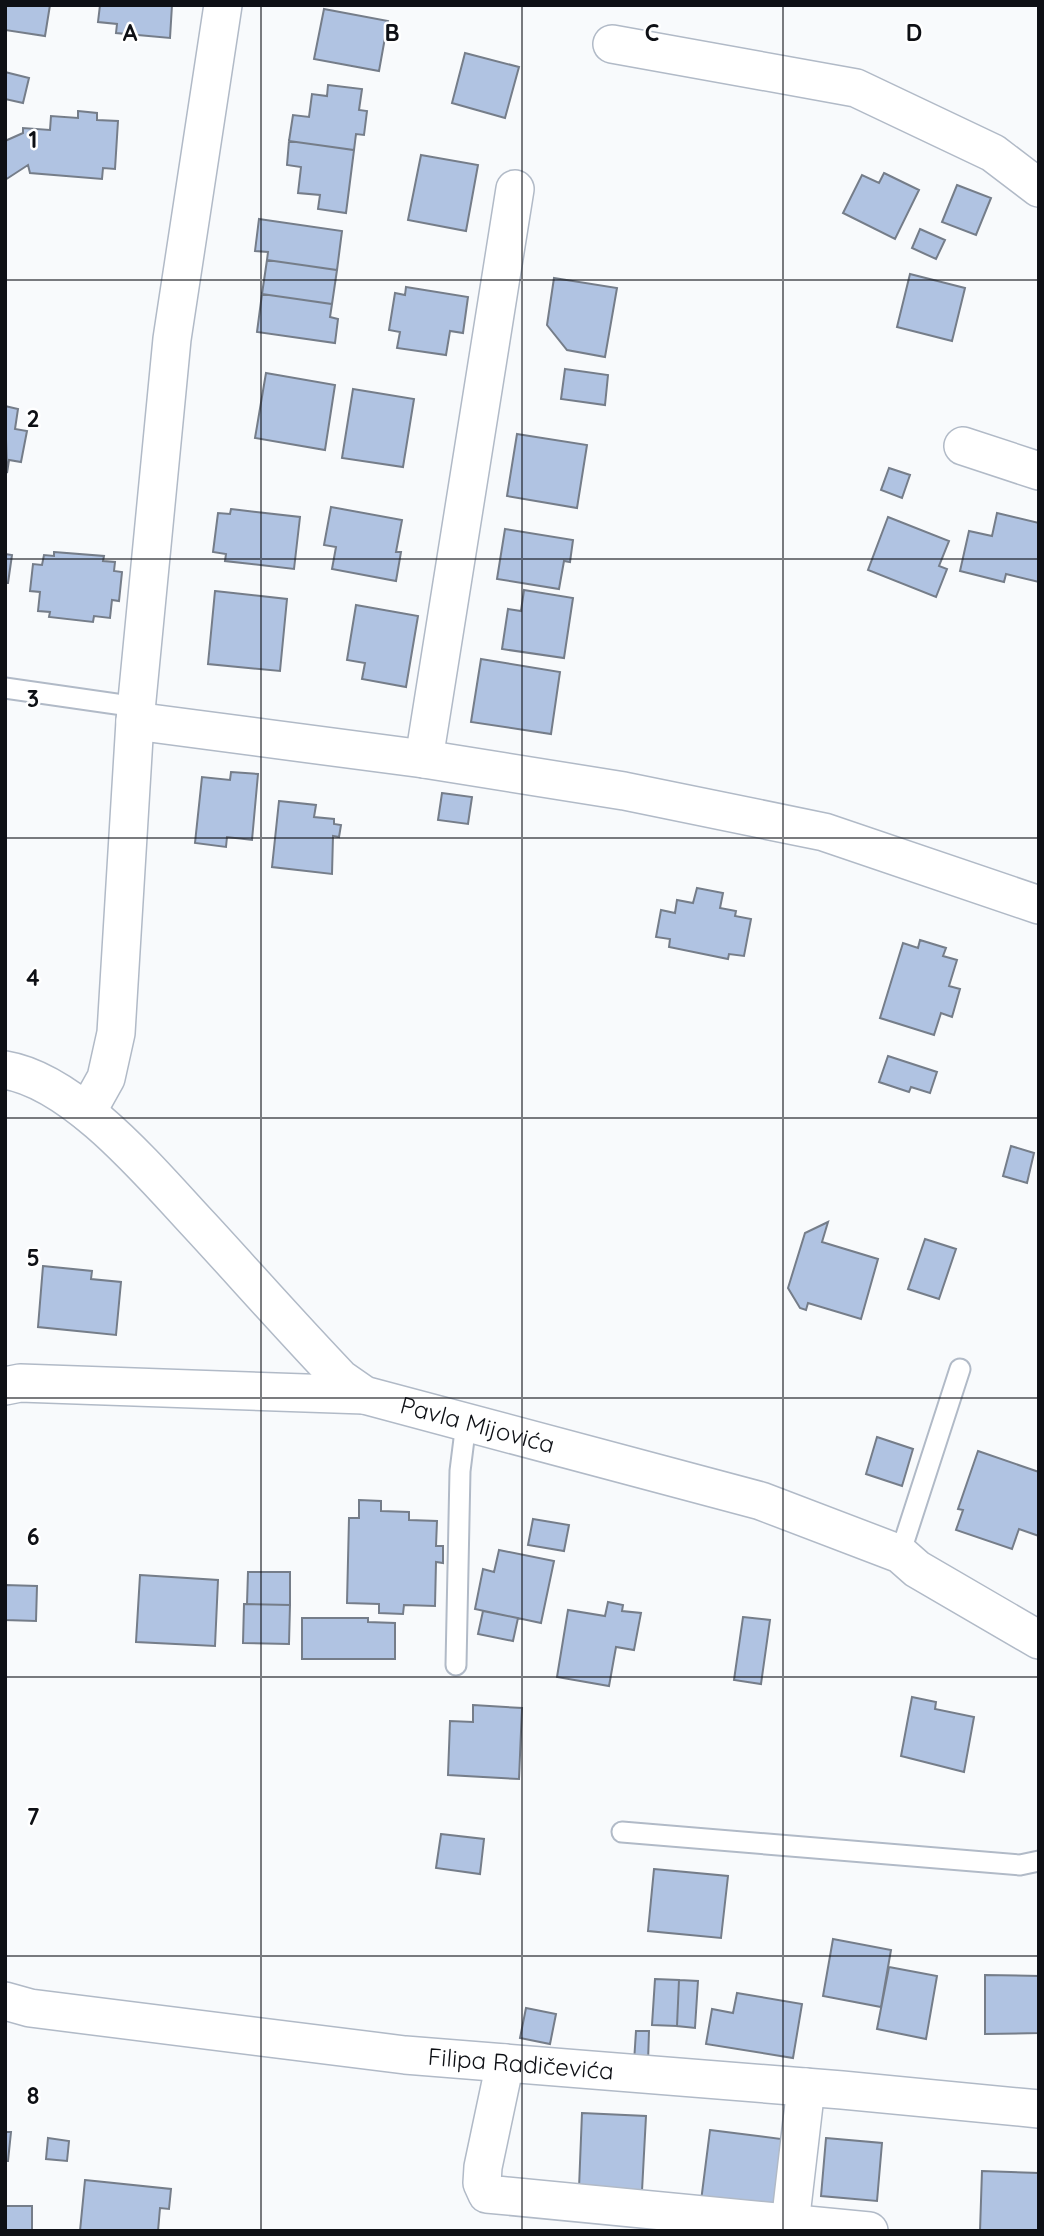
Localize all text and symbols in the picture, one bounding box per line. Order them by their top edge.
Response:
text: A [123,18,138,47]
text: B [384,18,400,47]
text: C [645,18,659,47]
text: D [906,18,922,47]
text: 1 [29,125,37,154]
text: 2 [26,404,40,433]
text: 3 [27,684,39,713]
text: 4 [26,963,40,992]
text: 5 [26,1243,40,1272]
street label: Pavla Mijovića [397,1389,558,1459]
text: 6 [27,1522,39,1551]
text: 7 [27,1802,40,1831]
street label: Filipa Radičevića [427,2041,615,2086]
text: 8 [27,2081,39,2110]

